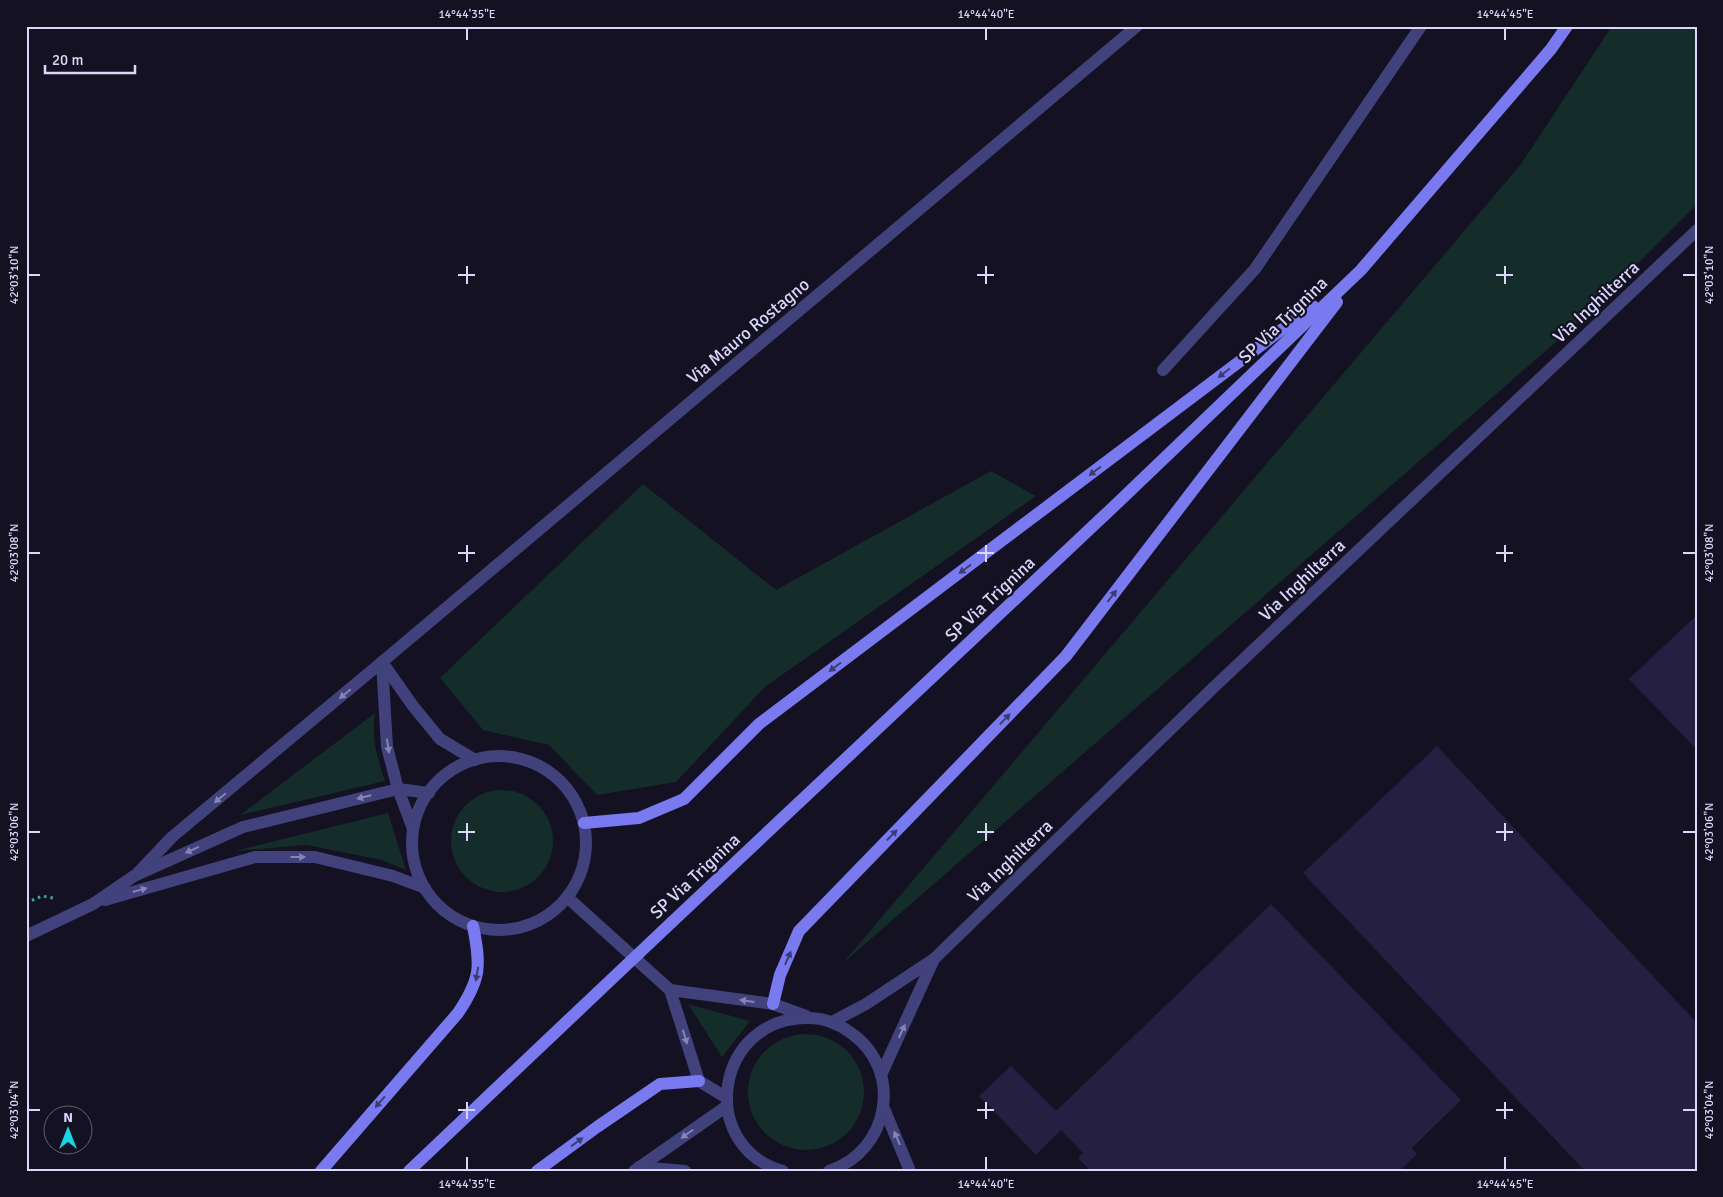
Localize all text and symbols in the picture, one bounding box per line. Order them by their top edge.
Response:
text: 14°44'35"E [438,7,496,22]
text: 14°44'40"E [957,7,1015,22]
text: 14°44'45"E [1476,7,1534,22]
scale bar [45,42,135,74]
text: 20 m [52,51,83,69]
text: 42°03'10"N [7,246,22,304]
text: 42°03'10"N [1702,246,1717,304]
street label: Via Inghilterra [1548,256,1644,348]
street label: SP Via Trignina [1234,272,1332,368]
street label: Via Mauro Rostagno [682,273,814,389]
one-way arrow [1218,368,1231,379]
one-way arrow [1089,466,1102,477]
text: 42°03'08"N [7,524,22,582]
text: 42°03'08"N [1702,524,1717,582]
street label: Via Inghilterra [1254,534,1350,626]
street label: SP Via Trignina [940,552,1040,646]
one-way arrow [958,564,972,574]
one-way arrow [1106,590,1117,603]
one-way arrow [828,662,842,672]
one-way arrow [339,688,352,699]
one-way arrow [999,713,1011,725]
one-way arrow [384,738,392,754]
one-way arrow [214,792,227,803]
one-way arrow [356,793,371,801]
text: 42°03'06"N [7,803,22,861]
text: 42°03'06"N [1702,803,1717,861]
street label: Via Inghilterra [963,815,1057,907]
street label: SP Via Trignina [645,829,745,923]
one-way arrow [886,830,898,842]
one-way arrow [185,847,199,855]
one-way arrow [290,853,306,861]
one-way arrow [133,886,148,894]
one-way arrow [784,951,792,965]
one-way arrow [472,966,480,982]
one-way arrow [739,996,755,1004]
one-way arrow [897,1023,906,1038]
one-way arrow [681,1029,689,1044]
text: 42°03'04"N [7,1081,22,1139]
text: 42°03'04"N [1702,1081,1717,1139]
one-way arrow [375,1096,386,1109]
north arrow [42,1104,92,1154]
text: N [63,1109,73,1126]
one-way arrow [680,1129,694,1139]
one-way arrow [893,1130,901,1145]
one-way arrow [570,1137,584,1147]
text: 14°44'35"E [438,1177,496,1192]
text: 14°44'40"E [957,1177,1015,1192]
text: 14°44'45"E [1476,1177,1534,1192]

